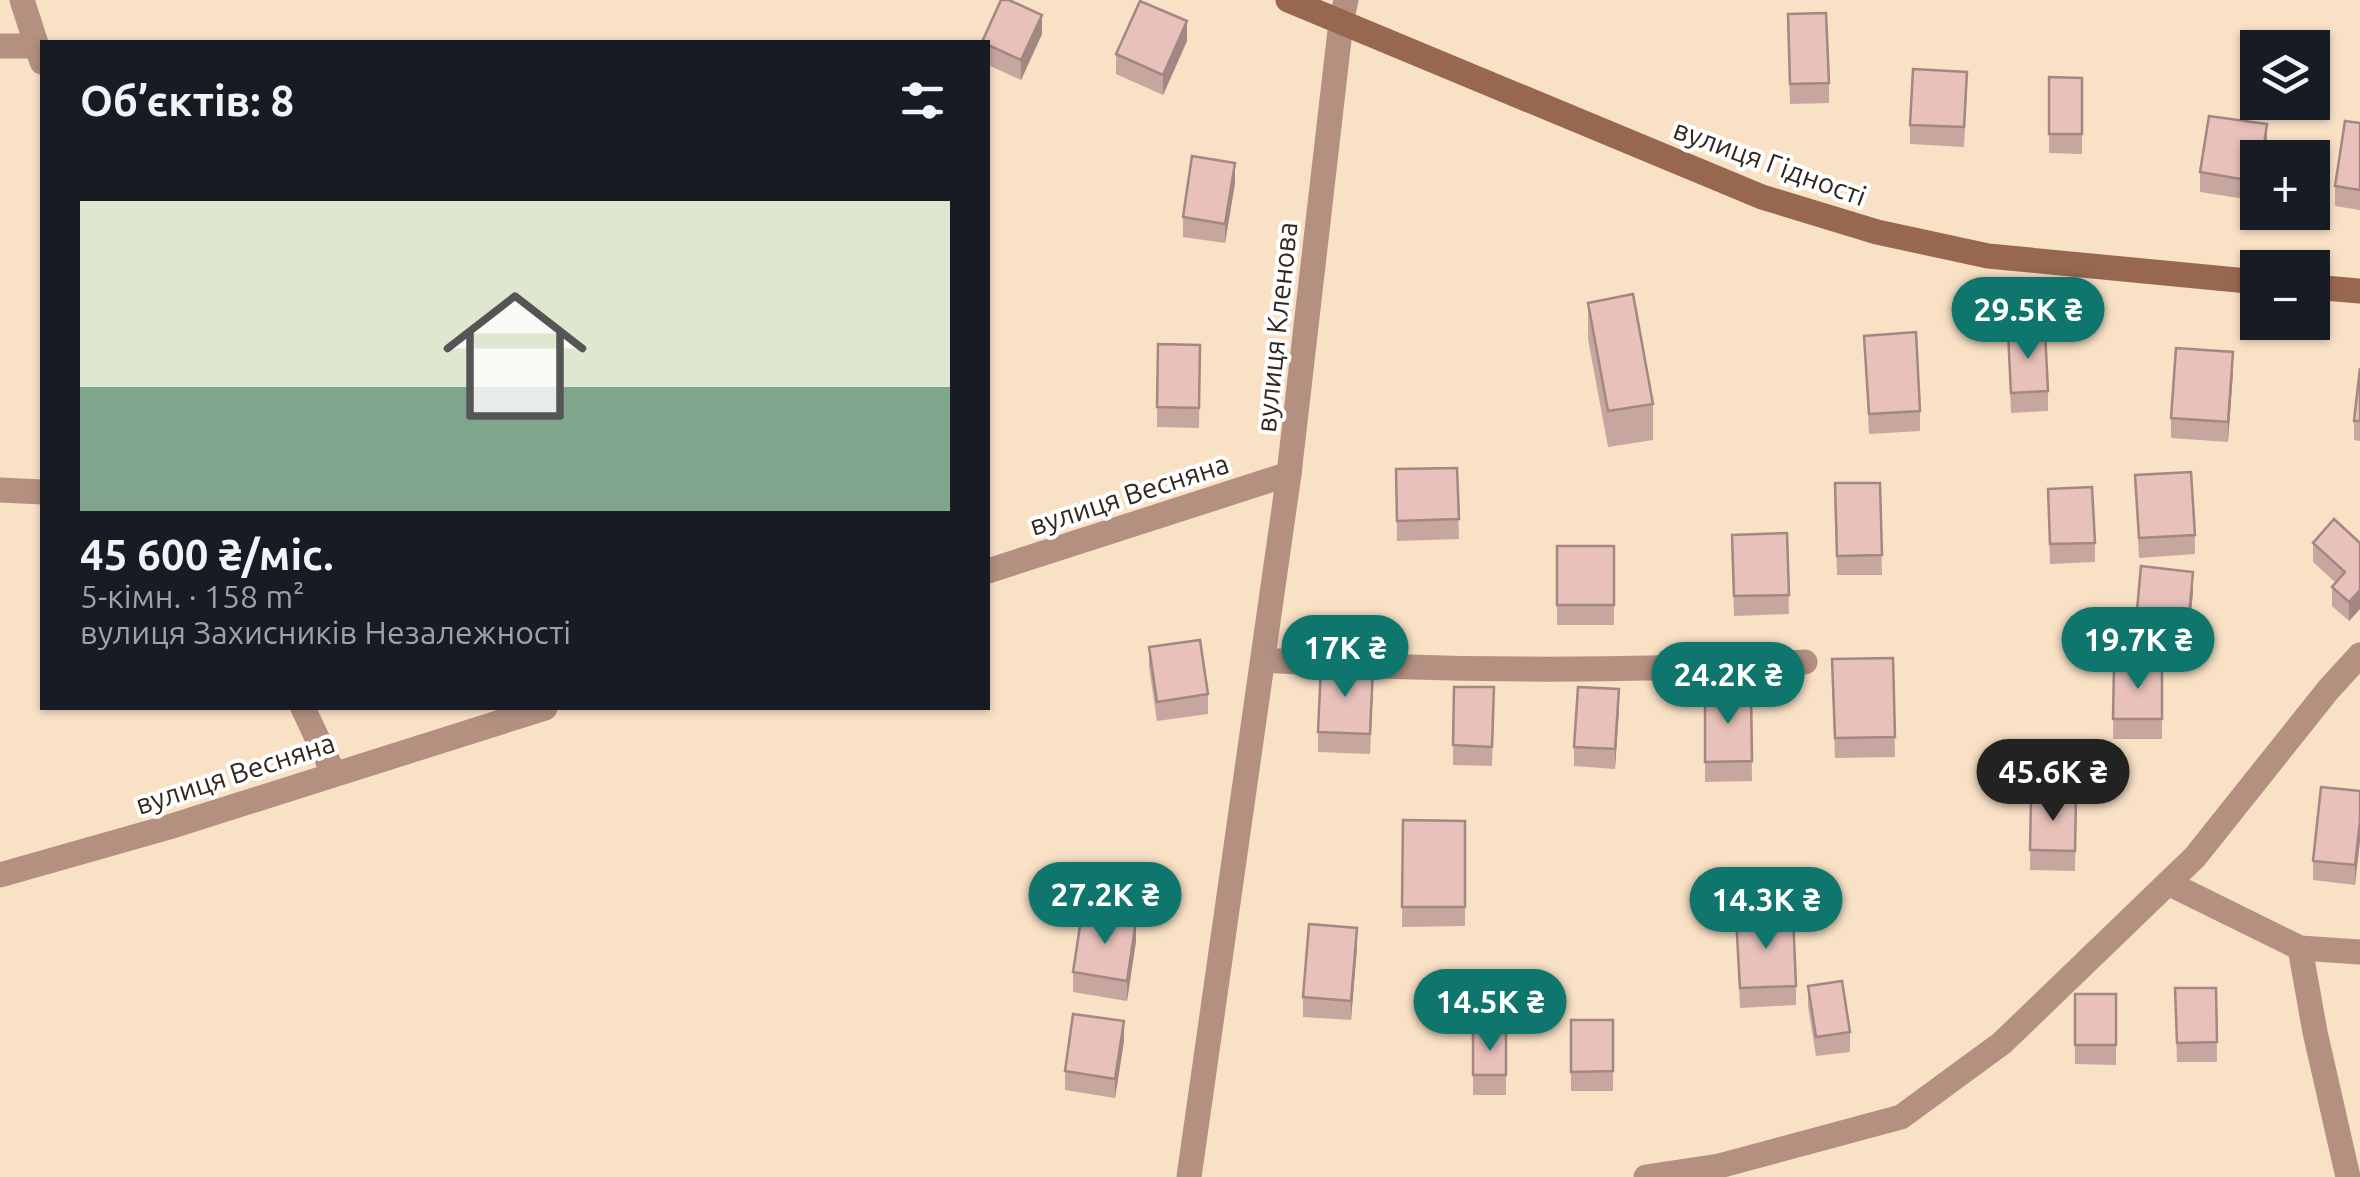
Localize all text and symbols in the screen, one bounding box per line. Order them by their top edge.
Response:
map controls [2240,30,2330,340]
button: layers [2240,30,2330,120]
icon: filters [895,73,950,128]
text: Об’єктів: 8 [80,77,294,124]
street label: вулиця Гідності [1669,113,1871,211]
button: + [2240,140,2330,230]
street label: вулиця Кленова [1250,220,1302,434]
button: − [2240,250,2330,340]
icon: home [425,266,605,446]
pin: 29.5K ₴ [1936,277,2120,362]
text: 29.5K ₴ [1974,291,2082,327]
street label: вулиця Весняна [1025,447,1233,541]
text: 45 600 ₴/міс. [80,531,334,578]
text: 5-кімн. · 158 m² [80,578,305,614]
pin: 19.7K ₴ [2046,607,2230,692]
text: вулиця Захисників Незалежності [80,614,571,650]
pin: 17K ₴ [1275,615,1415,700]
text: 19.7K ₴ [2084,621,2192,657]
text: 17K ₴ [1303,629,1387,665]
pin: 24.2K ₴ [1636,642,1820,727]
text: 24.2K ₴ [1674,656,1782,692]
street label: вулиця Весняна [131,726,339,820]
pin: 45.6K ₴ [1961,739,2145,824]
text: 45.6K ₴ [1999,753,2107,789]
pin: 27.2K ₴ [1013,862,1197,947]
pin: 14.3K ₴ [1674,867,1858,952]
text: 27.2K ₴ [1051,876,1159,912]
text: 14.3K ₴ [1712,881,1820,917]
pin: 14.5K ₴ [1398,969,1582,1054]
text: 14.5K ₴ [1436,983,1544,1019]

